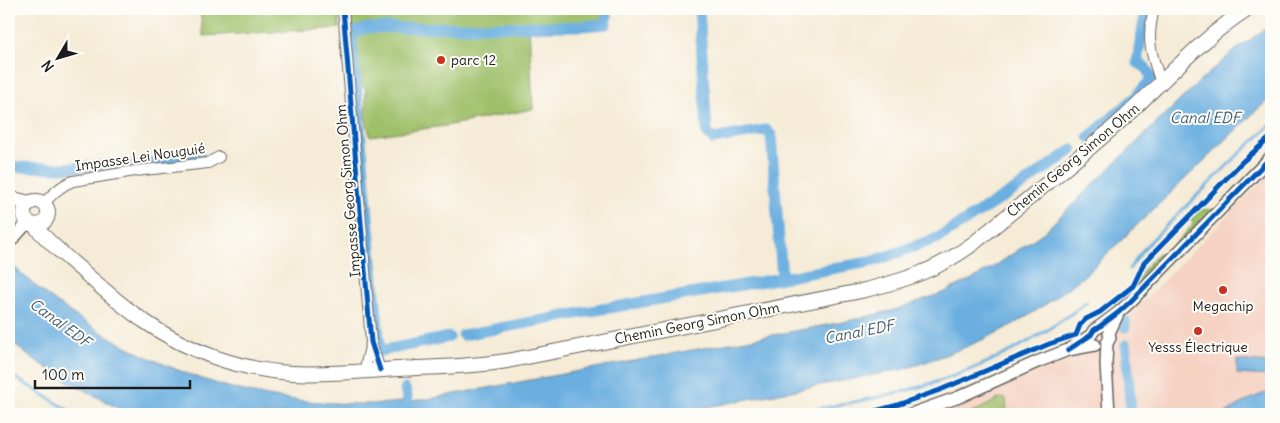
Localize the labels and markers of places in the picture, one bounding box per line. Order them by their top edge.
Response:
place label: parc 12 [451,51,497,69]
marker: parc 12 [435,54,447,66]
marker: Megachip [1217,284,1229,296]
place label: Megachip [1193,297,1253,315]
marker: Yesss Électrique [1192,325,1204,337]
place label: Yesss Électrique [1148,338,1248,356]

